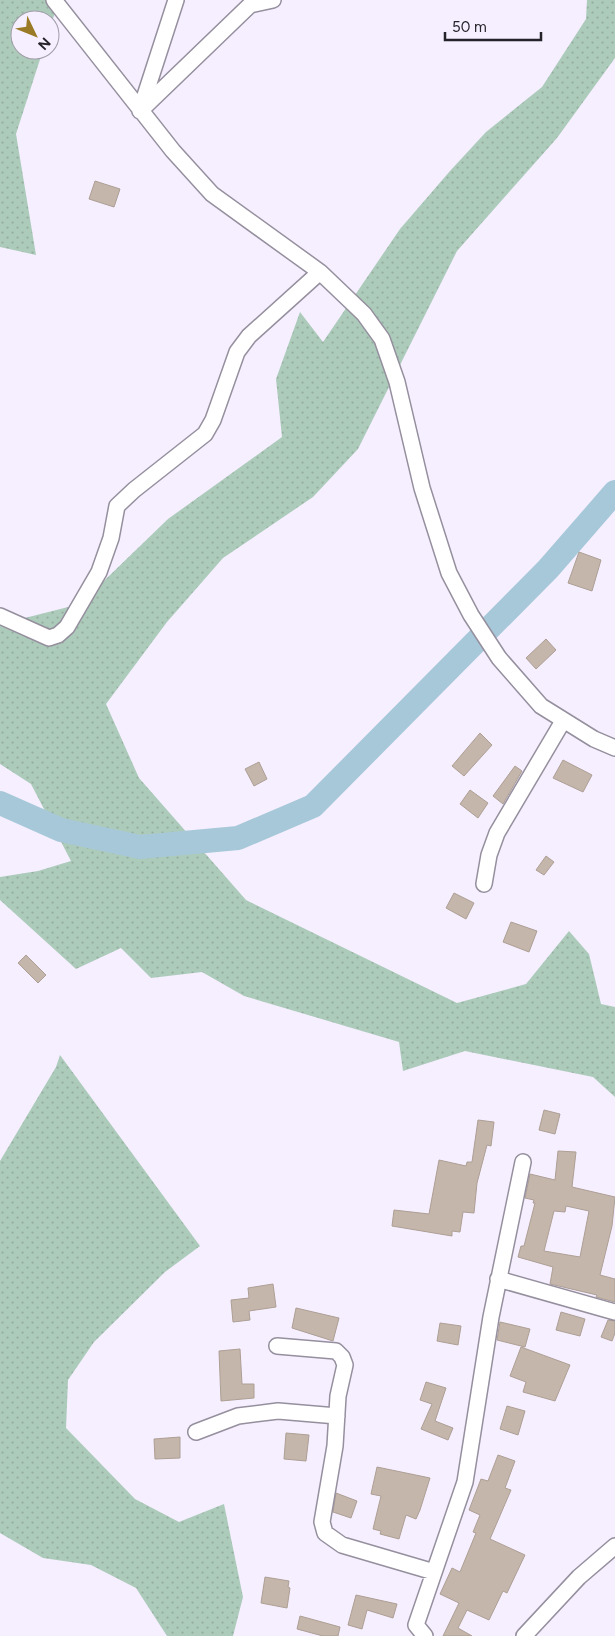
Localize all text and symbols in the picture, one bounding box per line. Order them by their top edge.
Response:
north arrow [10,10,60,60]
scale bar [445,10,541,42]
text: 50 m [452,18,487,36]
text: N [34,34,54,53]

